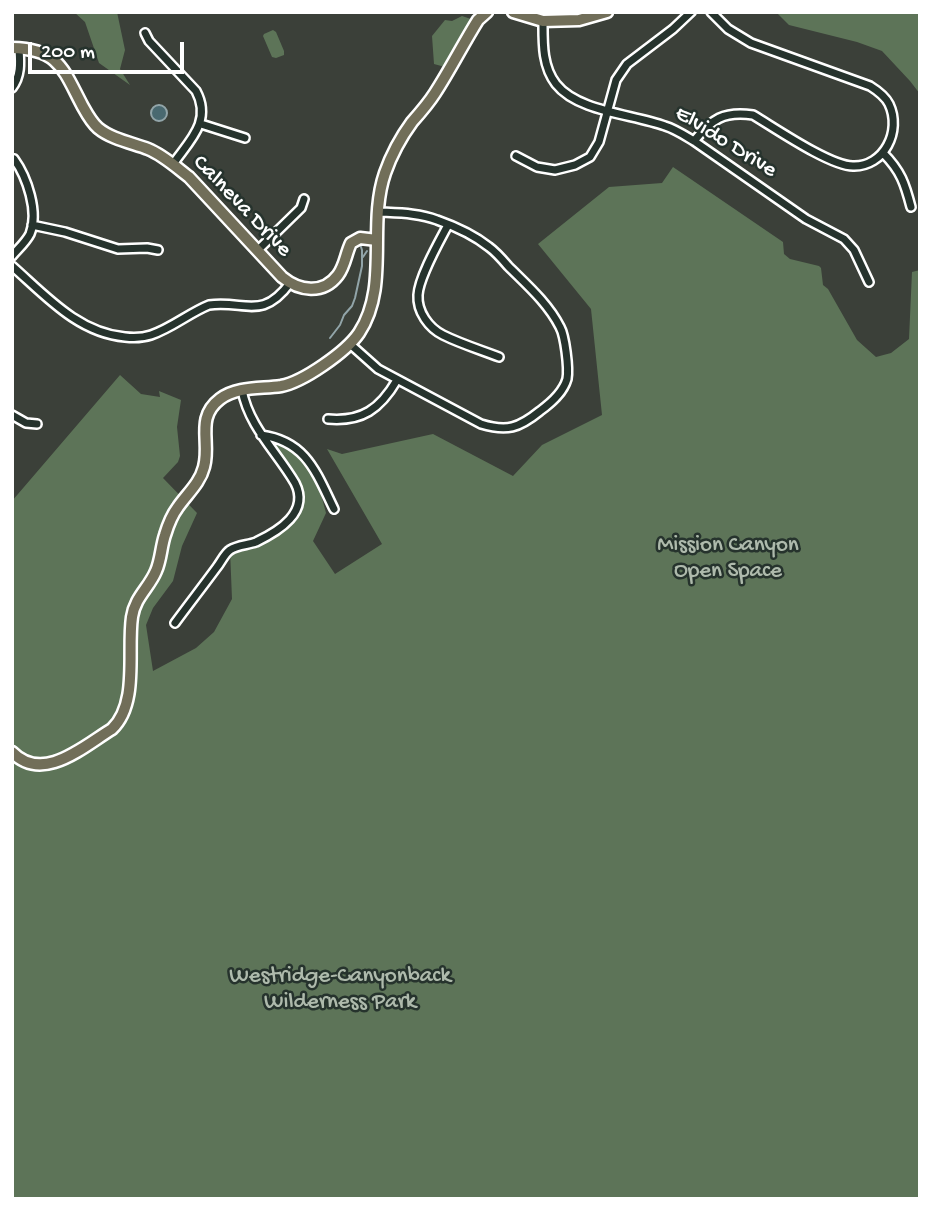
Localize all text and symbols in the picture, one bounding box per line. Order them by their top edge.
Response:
scale bar [32,28,187,72]
text: 200 m [41,41,95,66]
street label: Elvido Drive [669,101,781,185]
street label: Calneva Drive [185,150,297,264]
park label: Mission Canyon Open Space [657,532,799,586]
park label: Westridge-Canyonback Wilderness Park [229,963,451,1017]

